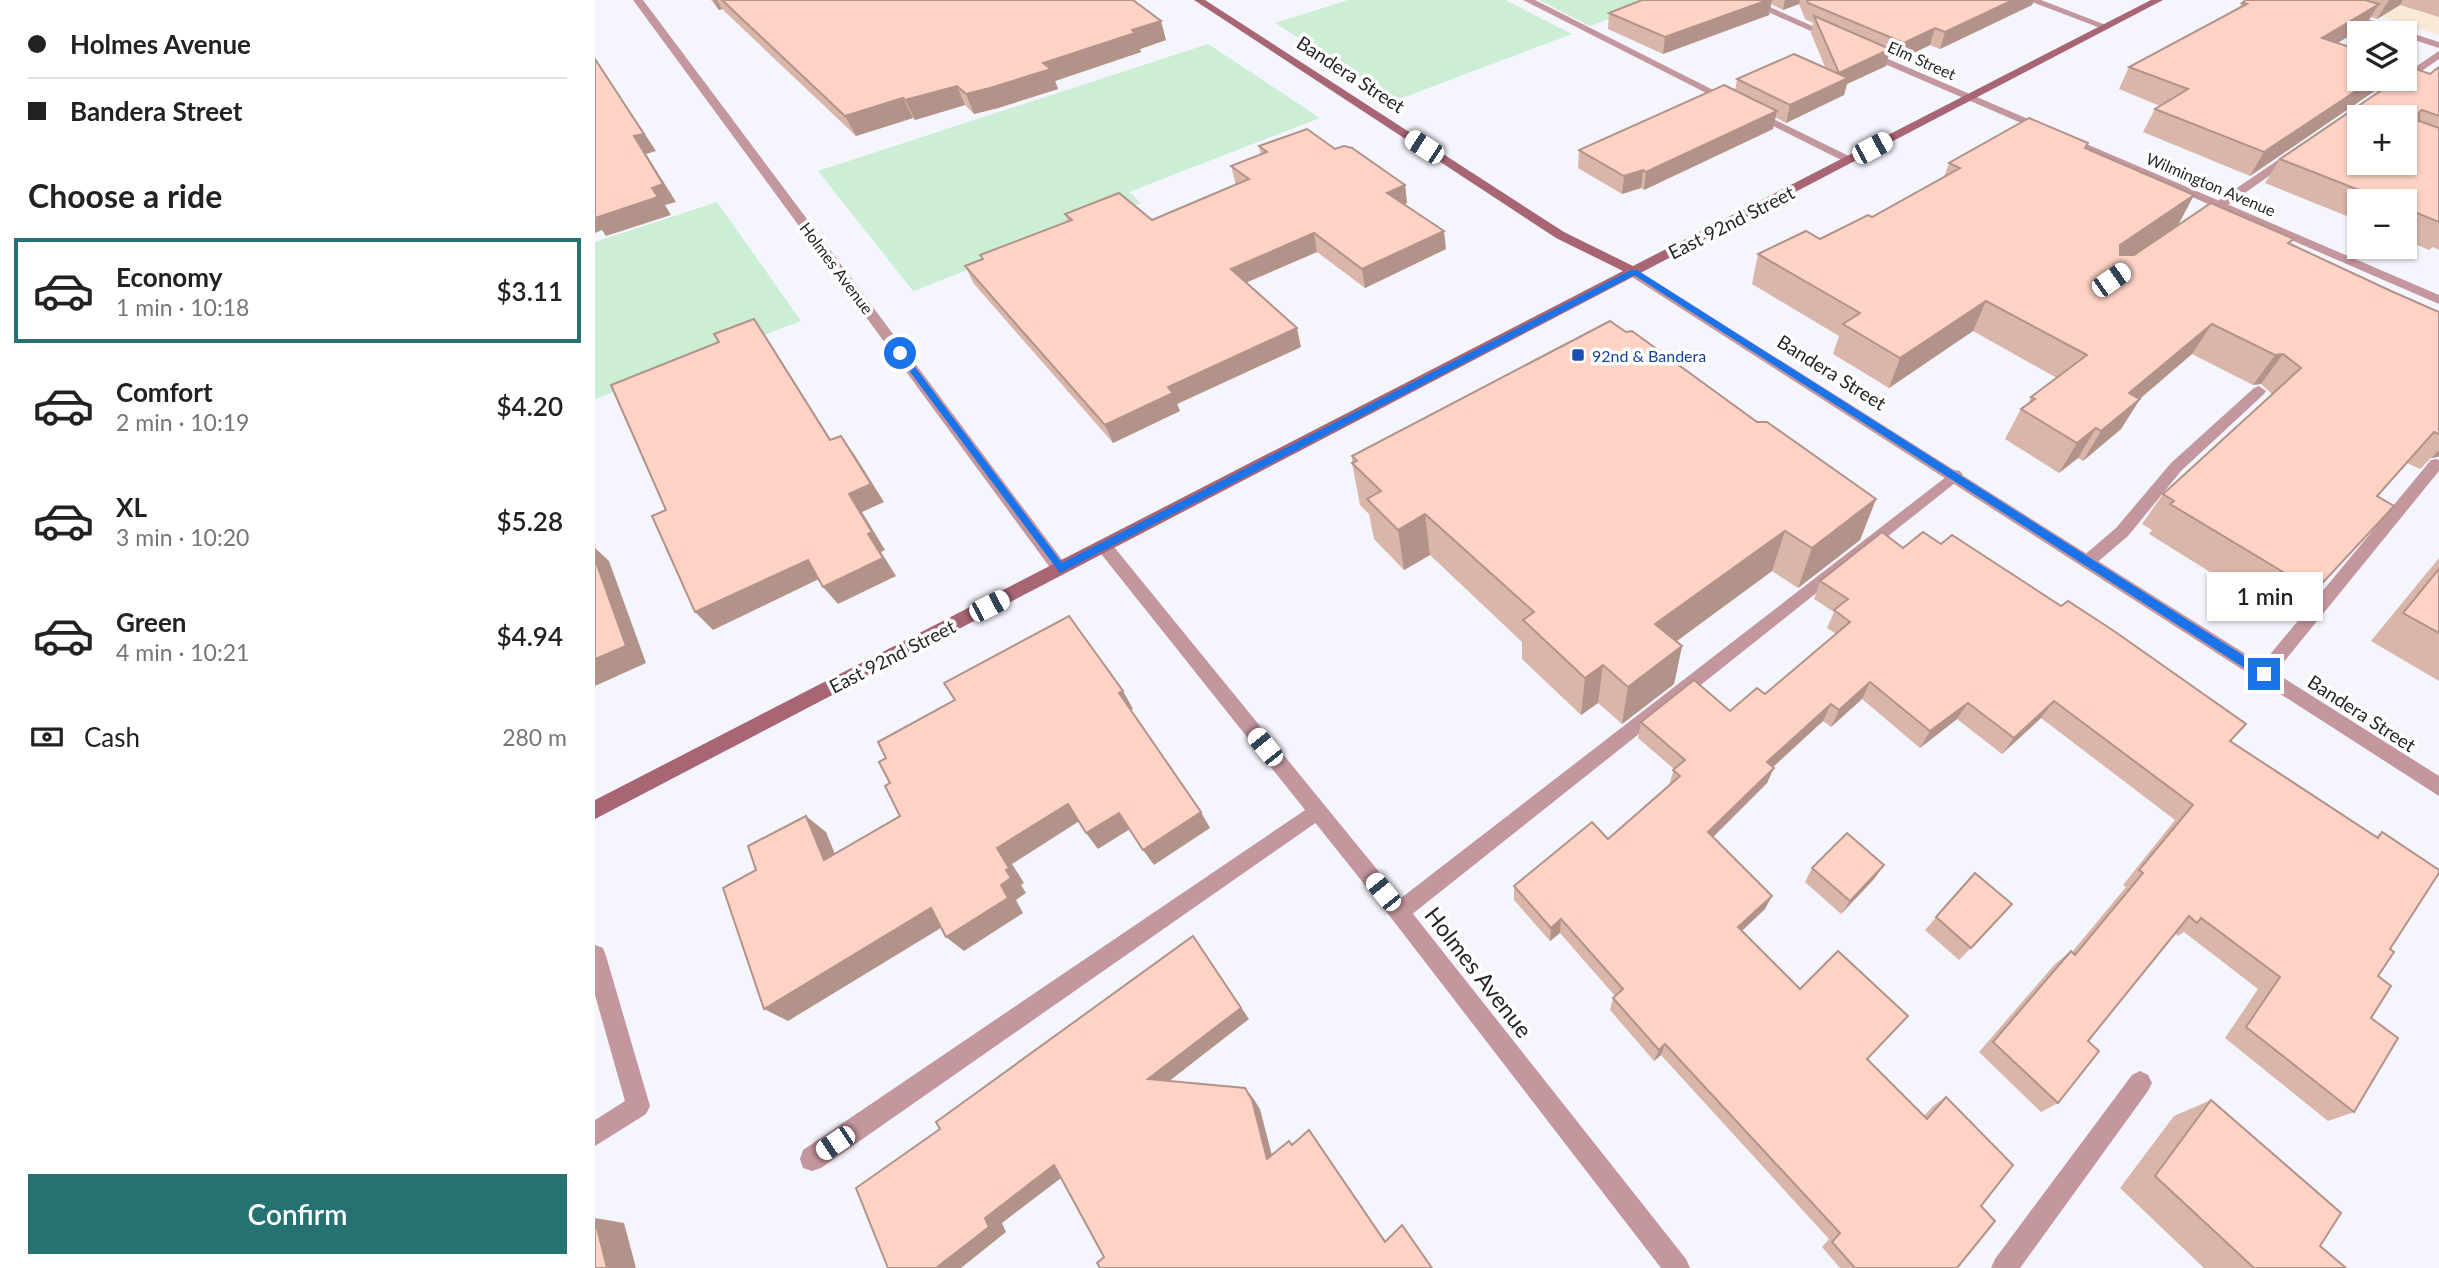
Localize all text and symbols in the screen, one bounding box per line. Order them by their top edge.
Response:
map controls [2347,21,2417,259]
button: layers [2347,21,2417,91]
text: Holmes Avenue [70,28,251,60]
street label: Bandera Street [1293,31,1409,117]
street label: Elm Street [1885,37,1959,83]
text: Bandera Street [70,95,242,127]
button: + [2347,105,2417,175]
car [1401,127,1448,167]
car [1849,129,1896,167]
street label: Wilmington Avenue [2143,148,2279,220]
text: Choose a ride [28,176,222,215]
street label: East 92nd Street [1664,180,1798,264]
button: − [2347,189,2417,259]
street label: Holmes Avenue [796,218,878,318]
icon: car [32,259,95,322]
car [2088,259,2135,301]
text: Economy [116,261,222,293]
text: $3.11 [497,275,563,307]
text: 1 min · 10:18 [116,293,249,321]
street label: Bandera Street [1773,329,1891,415]
route start [884,337,916,369]
place label: 92nd & Bandera [1592,346,1706,365]
marker: 92nd & Bandera [1570,347,1586,363]
icon: car [32,374,95,437]
text: Comfort [116,376,213,408]
text: $4.20 [497,390,563,422]
text: 2 min · 10:19 [116,408,249,436]
icon: car [32,489,95,552]
text: XL [116,491,147,523]
text: $5.28 [497,505,563,537]
text: 3 min · 10:20 [116,523,249,551]
callout: 1 min [2206,572,2322,622]
text: 1 min [2237,582,2293,610]
car [966,587,1013,625]
icon: car [32,604,95,667]
text: Green [116,606,186,638]
street label: East 92nd Street [825,614,959,698]
text: $4.94 [497,620,563,652]
text: 4 min · 10:21 [116,638,249,666]
route end [2248,658,2280,690]
street label: Bandera Street [2304,670,2420,756]
icon: cash [28,718,66,756]
text: Cash [84,721,140,753]
text: 280 m [502,723,567,751]
car [1244,724,1287,770]
car [1362,869,1405,915]
street label: Holmes Avenue [1419,901,1539,1043]
car [812,1123,859,1163]
button: Confirm [28,1174,567,1254]

